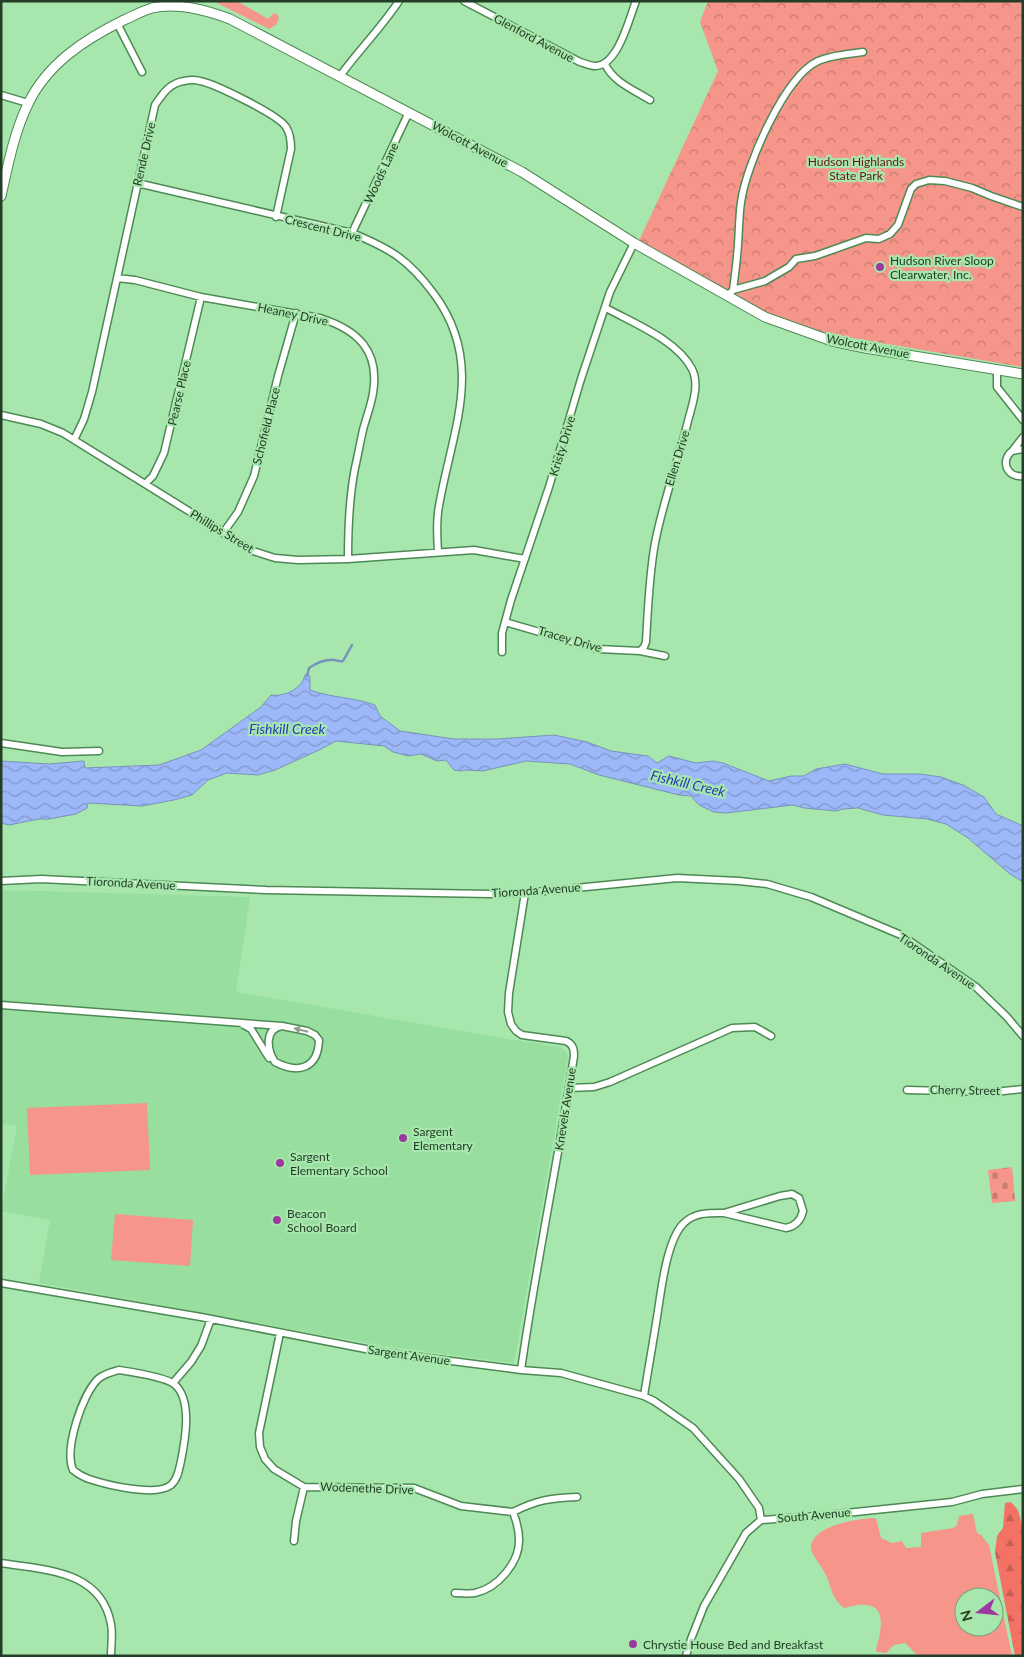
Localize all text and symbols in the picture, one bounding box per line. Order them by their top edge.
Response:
street label: Glenford Avenue [491,11,577,65]
street label: Wolcott Avenue [429,118,511,170]
street label: Rende Drive [129,121,159,187]
street label: Woods Lane [360,140,402,206]
park label: Hudson Highlands State Park [808,154,904,183]
street label: Crescent Drive [283,211,363,245]
place label: Hudson River Sloop Clearwater, Inc. [890,253,994,282]
marker: Hudson River Sloop Clearwater, Inc. [874,261,886,273]
street label: Heaney Drive [256,299,330,329]
street label: Wolcott Avenue [825,331,911,361]
street label: Pearse Place [164,359,194,427]
street label: Schofield Place [249,386,283,466]
street label: Kristy Drive [546,414,578,478]
street label: Ellen Drive [661,428,693,488]
street label: Phillips Street [187,506,257,556]
street label: Tracey Drive [537,623,603,655]
water label: Fishkill Creek [249,720,325,737]
water label: Fishkill Creek [649,766,727,800]
street label: Tioronda Avenue [86,873,176,893]
street label: Tioronda Avenue [491,879,581,901]
street label: Tioronda Avenue [896,930,978,992]
one-way arrow [294,1026,309,1034]
street label: Knevels Avenue [551,1067,579,1151]
street label: Cherry Street [930,1082,1001,1098]
place label: Sargent Elementary [413,1124,473,1153]
marker: Sargent Elementary [397,1132,409,1144]
place label: Sargent Elementary School [290,1149,388,1178]
marker: Sargent Elementary School [274,1157,286,1169]
place label: Beacon School Board [287,1206,357,1235]
marker: Beacon School Board [271,1214,283,1226]
street label: Sargent Avenue [367,1342,451,1368]
street label: Wodenethe Drive [320,1479,414,1497]
street label: South Avenue [777,1504,851,1526]
north arrow [954,1587,1004,1637]
text: N [956,1608,976,1623]
place label: Chrystie House Bed and Breakfast [643,1637,824,1652]
marker: Chrystie House Bed and Breakfast [627,1638,639,1650]

